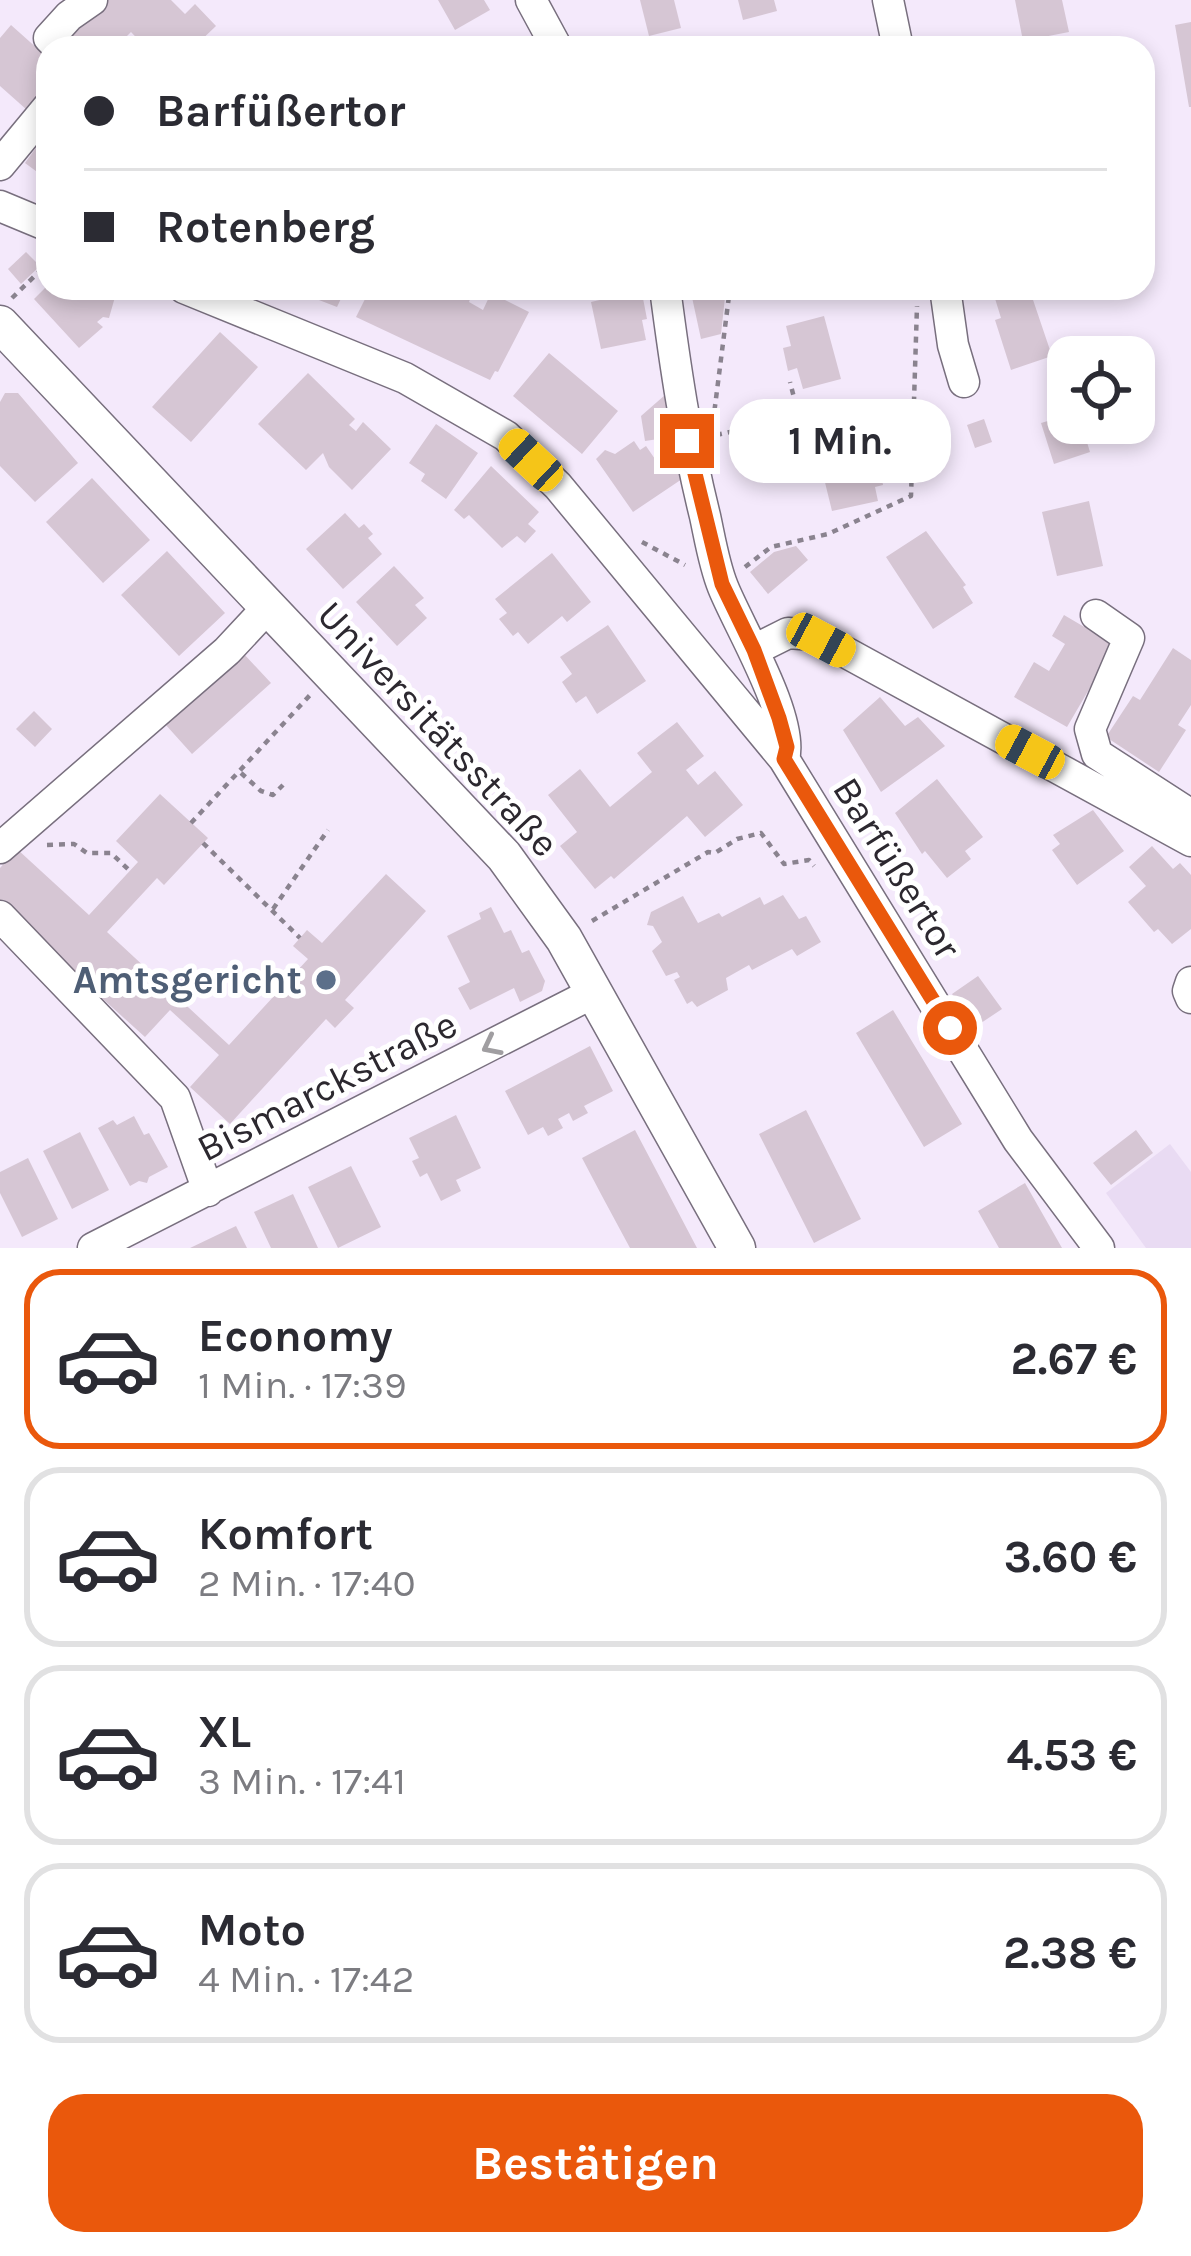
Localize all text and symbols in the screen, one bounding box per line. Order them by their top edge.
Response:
text: Barfüßertor [156,85,405,137]
text: Rotenberg [156,201,375,253]
map controls [1047,336,1155,444]
button: locate [1047,336,1155,444]
callout: 1 Min. [729,399,951,483]
route end [660,414,714,468]
text: 1 Min. [788,418,892,464]
car [492,422,570,498]
street label: Universitätsstraße [308,592,568,866]
car [781,607,861,673]
car [990,719,1070,785]
street label: Barfüßertor [823,769,971,968]
place label: Amtsgericht [73,957,302,1003]
marker: Amtsgericht [313,967,339,993]
street label: Bismarckstraße [189,1001,465,1171]
route start [923,1001,977,1055]
one-way arrow [482,1032,503,1055]
icon: car [54,1305,162,1413]
text: Economy [198,1310,393,1362]
text: 2.67 € [1011,1333,1137,1385]
text: 1 Min. · 17:39 [198,1362,407,1408]
icon: car [54,1503,162,1611]
text: Komfort [198,1508,373,1560]
text: 3.60 € [1004,1531,1137,1583]
text: 2 Min. · 17:40 [198,1560,416,1606]
icon: car [54,1701,162,1809]
text: XL [198,1706,251,1758]
text: 4.53 € [1006,1729,1137,1781]
text: 3 Min. · 17:41 [198,1758,406,1804]
icon: car [54,1899,162,2007]
text: Moto [198,1904,306,1956]
text: 2.38 € [1003,1927,1137,1979]
text: 4 Min. · 17:42 [198,1956,414,2002]
button: Bestätigen [48,2094,1143,2232]

